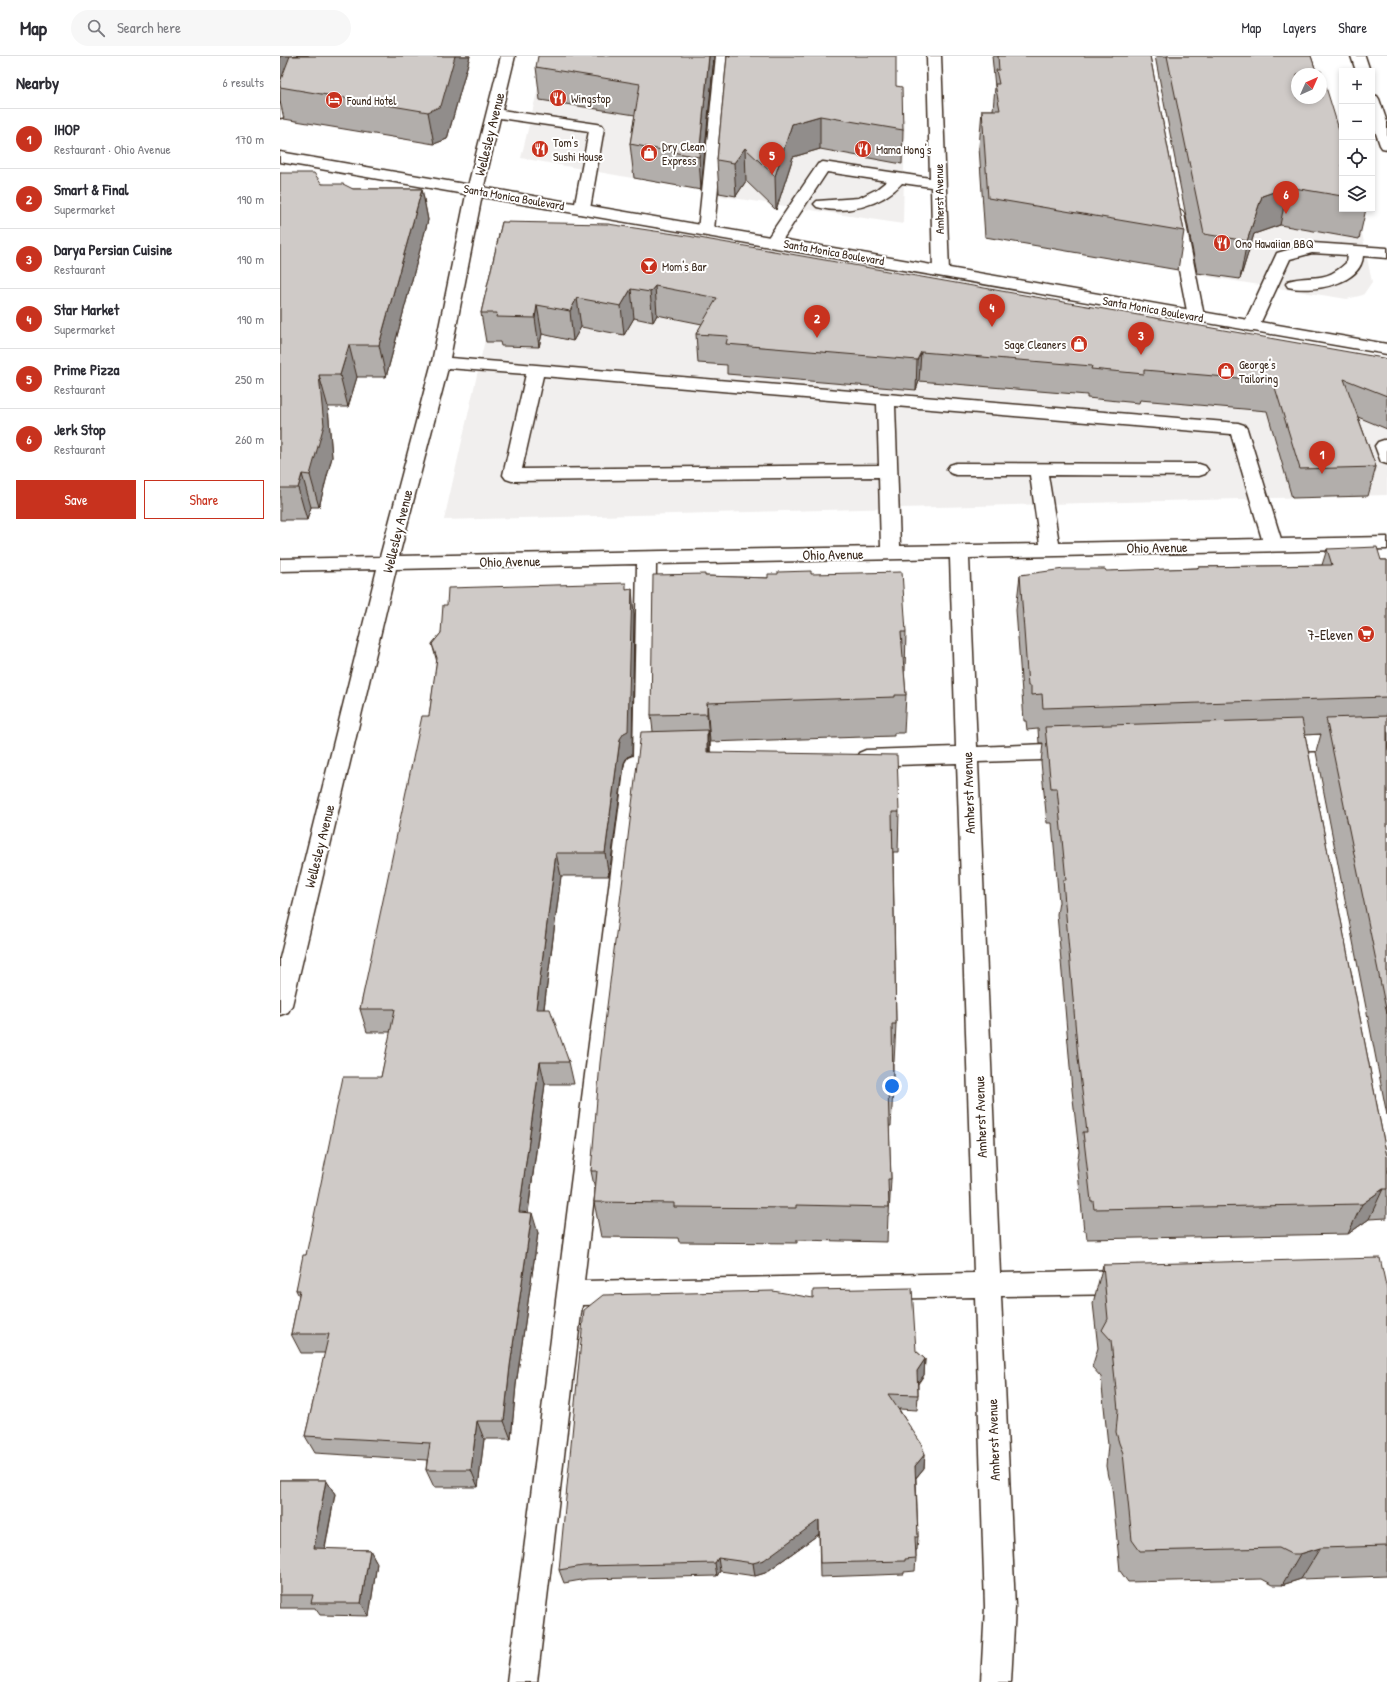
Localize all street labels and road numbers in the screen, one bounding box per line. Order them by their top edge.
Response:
street label: Wellesley Avenue [469,90,510,178]
street label: Amherst Avenue [930,163,948,234]
street label: Santa Monica Boulevard [462,180,566,214]
street label: Santa Monica Boulevard [782,235,886,269]
street label: Santa Monica Boulevard [1101,292,1205,326]
street label: Wellesley Avenue [377,487,418,575]
street label: Ohio Avenue [1126,537,1188,557]
street label: Ohio Avenue [802,544,864,564]
street label: Ohio Avenue [479,551,541,571]
street label: Amherst Avenue [957,751,979,834]
street label: Wellesley Avenue [299,802,340,890]
street label: Amherst Avenue [969,1075,991,1158]
street label: Amherst Avenue [982,1398,1004,1481]

